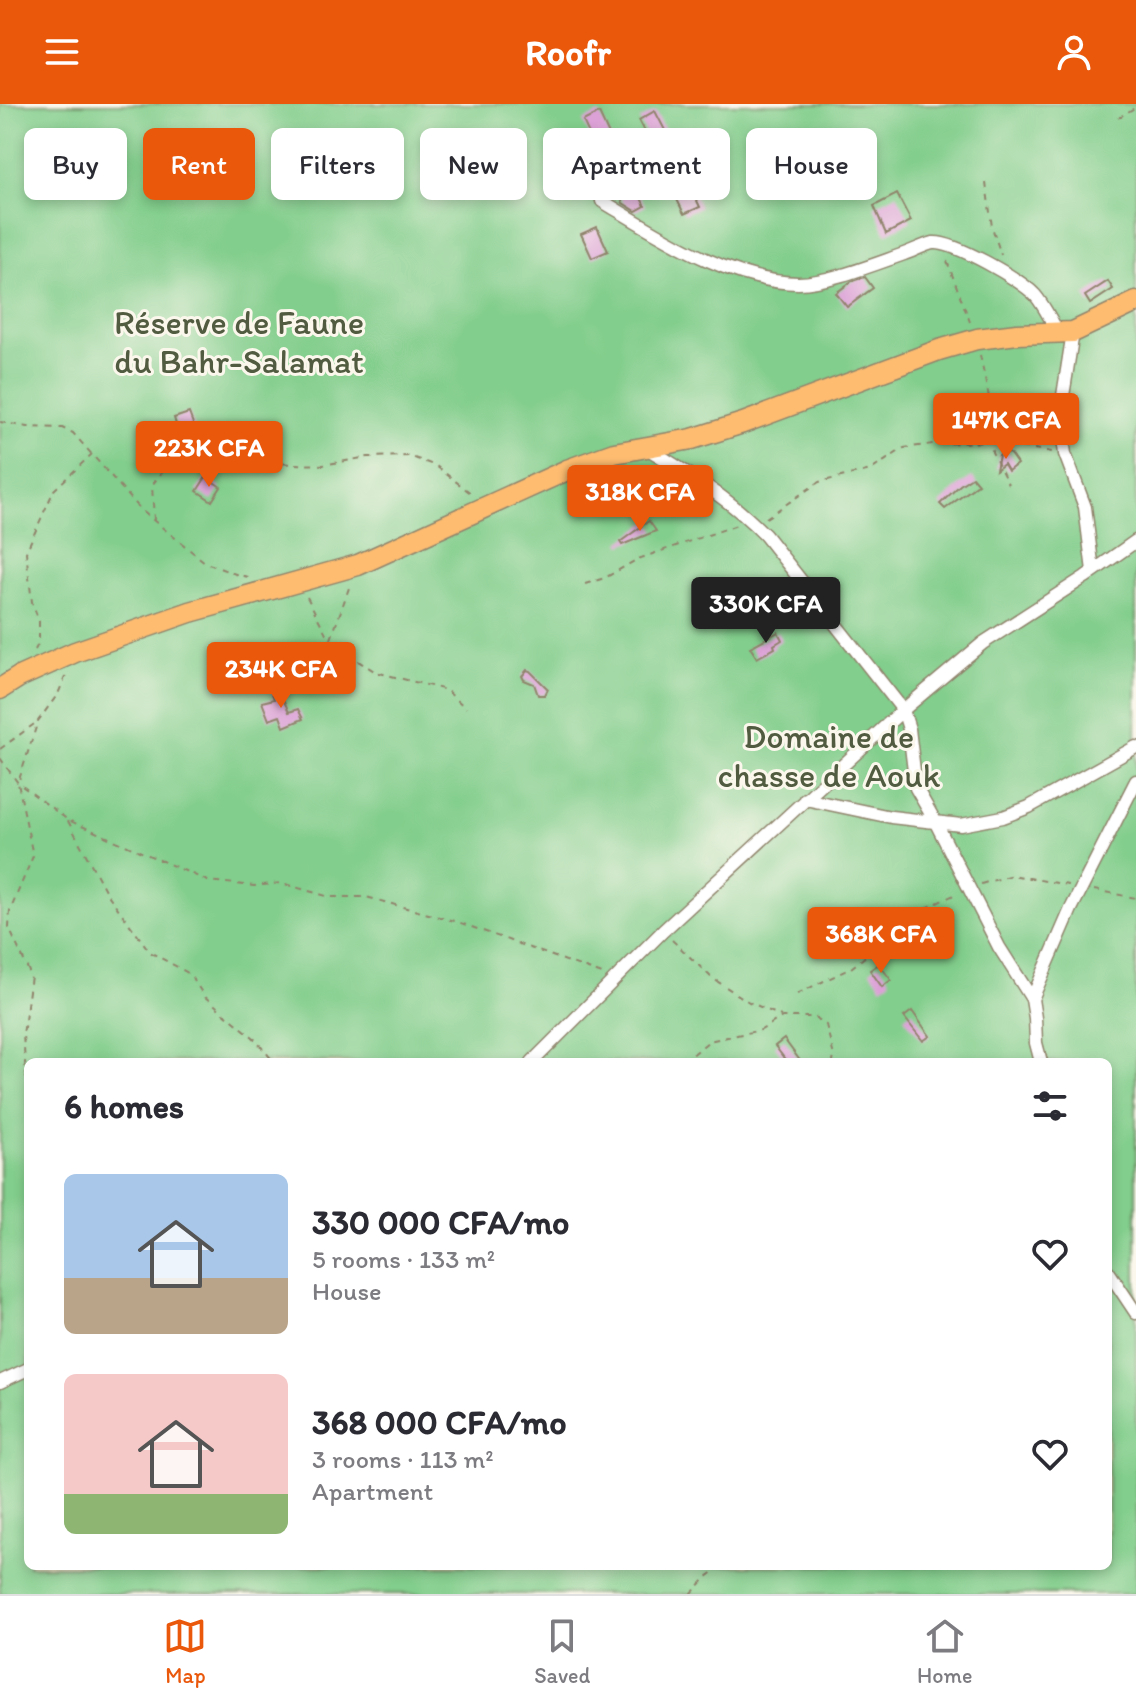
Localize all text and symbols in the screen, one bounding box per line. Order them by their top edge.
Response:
icon: menu [40,30,84,74]
icon: person [1052,30,1096,74]
text: Roofr [525,31,611,74]
chip: Buy [24,128,127,200]
chip: Rent [143,128,255,200]
chip: Filters [271,128,404,200]
chip: New [420,128,527,200]
chip: Apartment [543,128,730,200]
chip: House [746,128,877,200]
park label: Réserve de Faune du Bahr-Salamat [114,302,364,382]
pin: 147K CFA [923,393,1089,461]
text: 147K CFA [951,403,1061,435]
pin: 223K CFA [126,421,292,489]
text: 223K CFA [154,431,264,463]
pin: 318K CFA [557,465,723,533]
text: 318K CFA [585,475,695,507]
pin: 330K CFA [683,577,849,645]
text: 330K CFA [709,587,823,619]
pin: 234K CFA [198,642,364,710]
text: 234K CFA [225,652,337,684]
park label: Domaine de chasse de Aouk [718,716,941,796]
pin: 368K CFA [798,907,964,975]
text: 368K CFA [825,917,937,949]
icon: filters [1028,1084,1072,1128]
text: 6 homes [64,1086,184,1127]
text: 330 000 CFA/mo [312,1202,570,1243]
icon: home [128,1206,224,1302]
icon: heart [1028,1232,1072,1276]
text: 5 rooms · 133 m² [312,1243,495,1275]
text: House [312,1275,382,1307]
text: 368 000 CFA/mo [312,1402,567,1443]
icon: home [128,1406,224,1502]
icon: heart [1028,1432,1072,1476]
text: 3 rooms · 113 m² [312,1443,494,1475]
text: Apartment [312,1475,433,1507]
tab: Map [163,1614,207,1689]
tab: Saved [534,1614,590,1689]
tab: Home [917,1614,973,1689]

